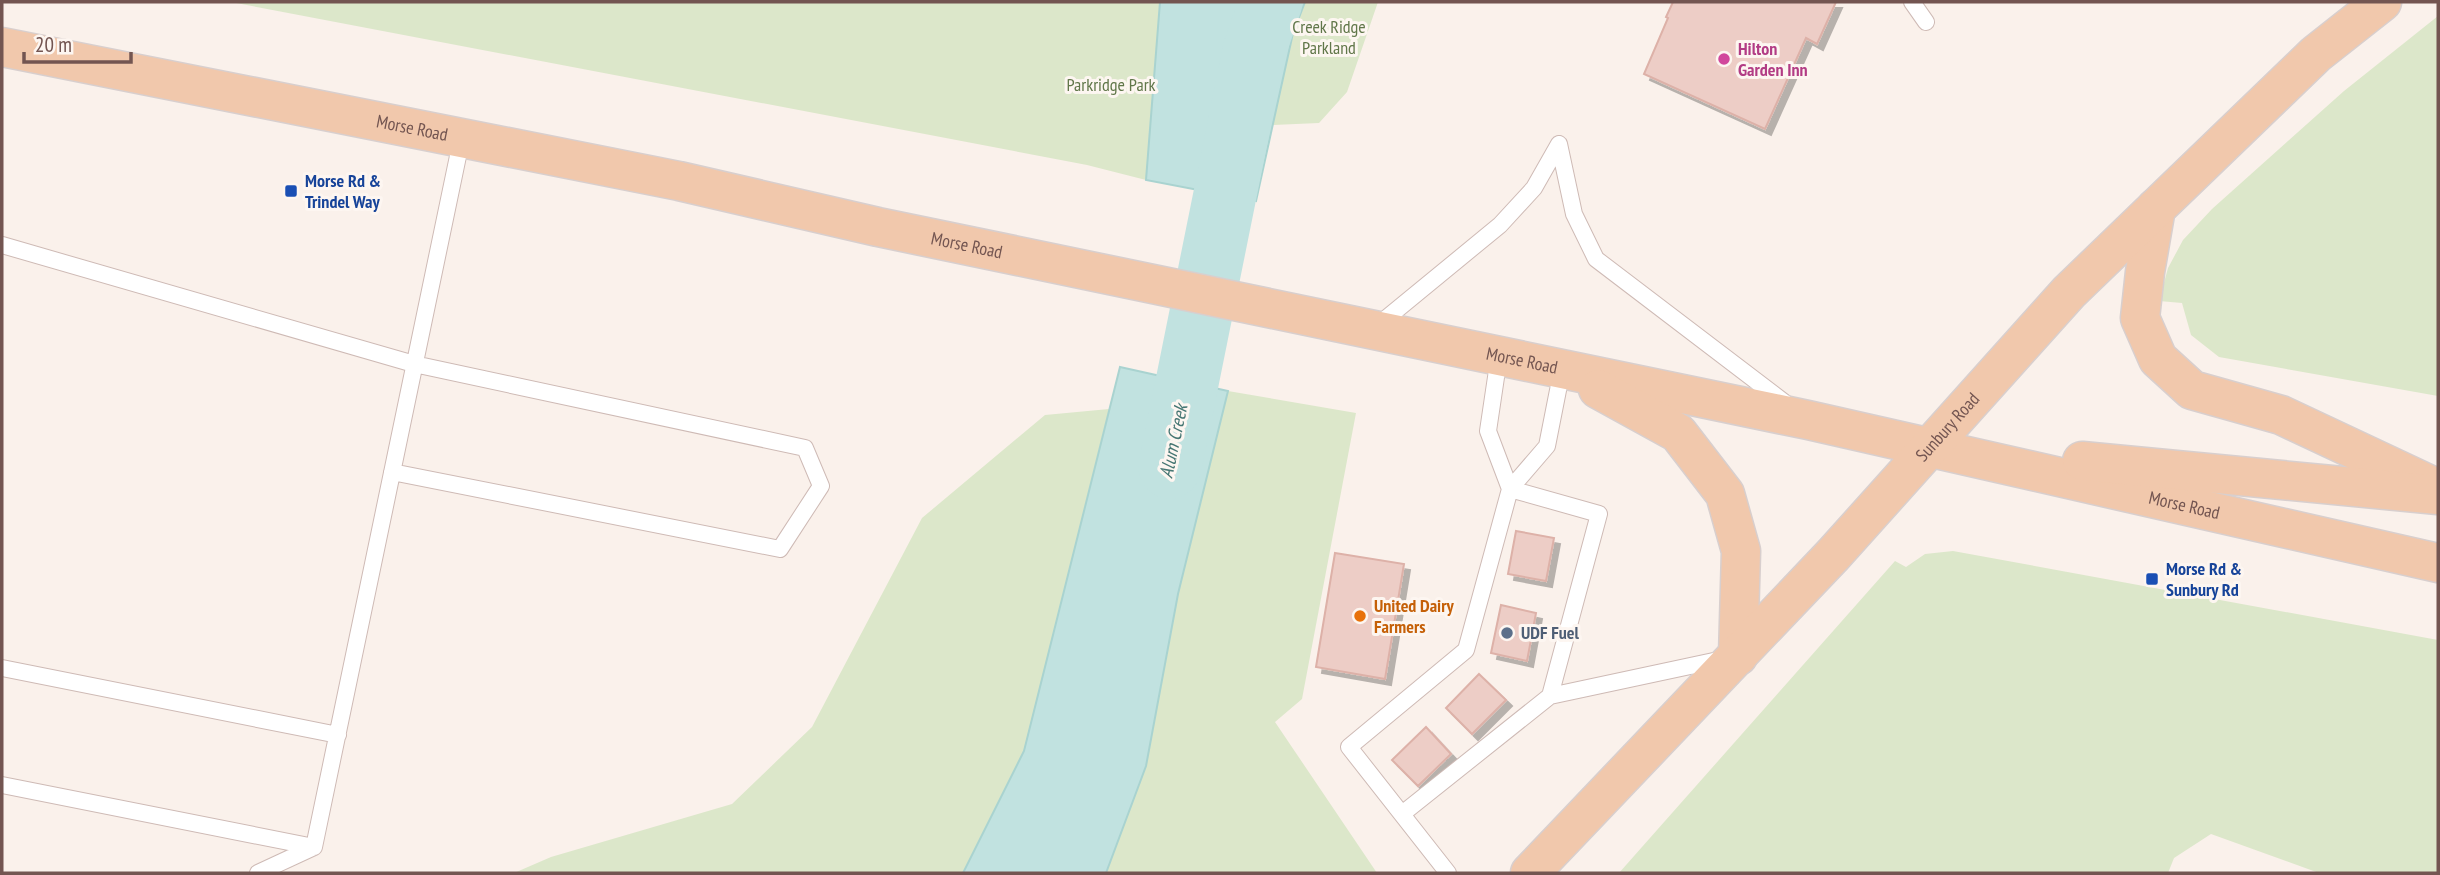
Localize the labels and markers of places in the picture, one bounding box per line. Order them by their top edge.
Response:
place label: Hilton Garden Inn [1738,37,1808,81]
marker: Hilton Garden Inn [1716,51,1732,67]
place label: Morse Rd & Trindel Way [305,169,381,213]
marker: Morse Rd & Trindel Way [283,183,299,199]
place label: Morse Rd & Sunbury Rd [2166,557,2242,601]
marker: Morse Rd & Sunbury Rd [2144,571,2160,587]
place label: United Dairy Farmers [1374,594,1454,638]
marker: United Dairy Farmers [1352,608,1368,624]
place label: UDF Fuel [1521,621,1579,644]
marker: UDF Fuel [1499,625,1515,641]

